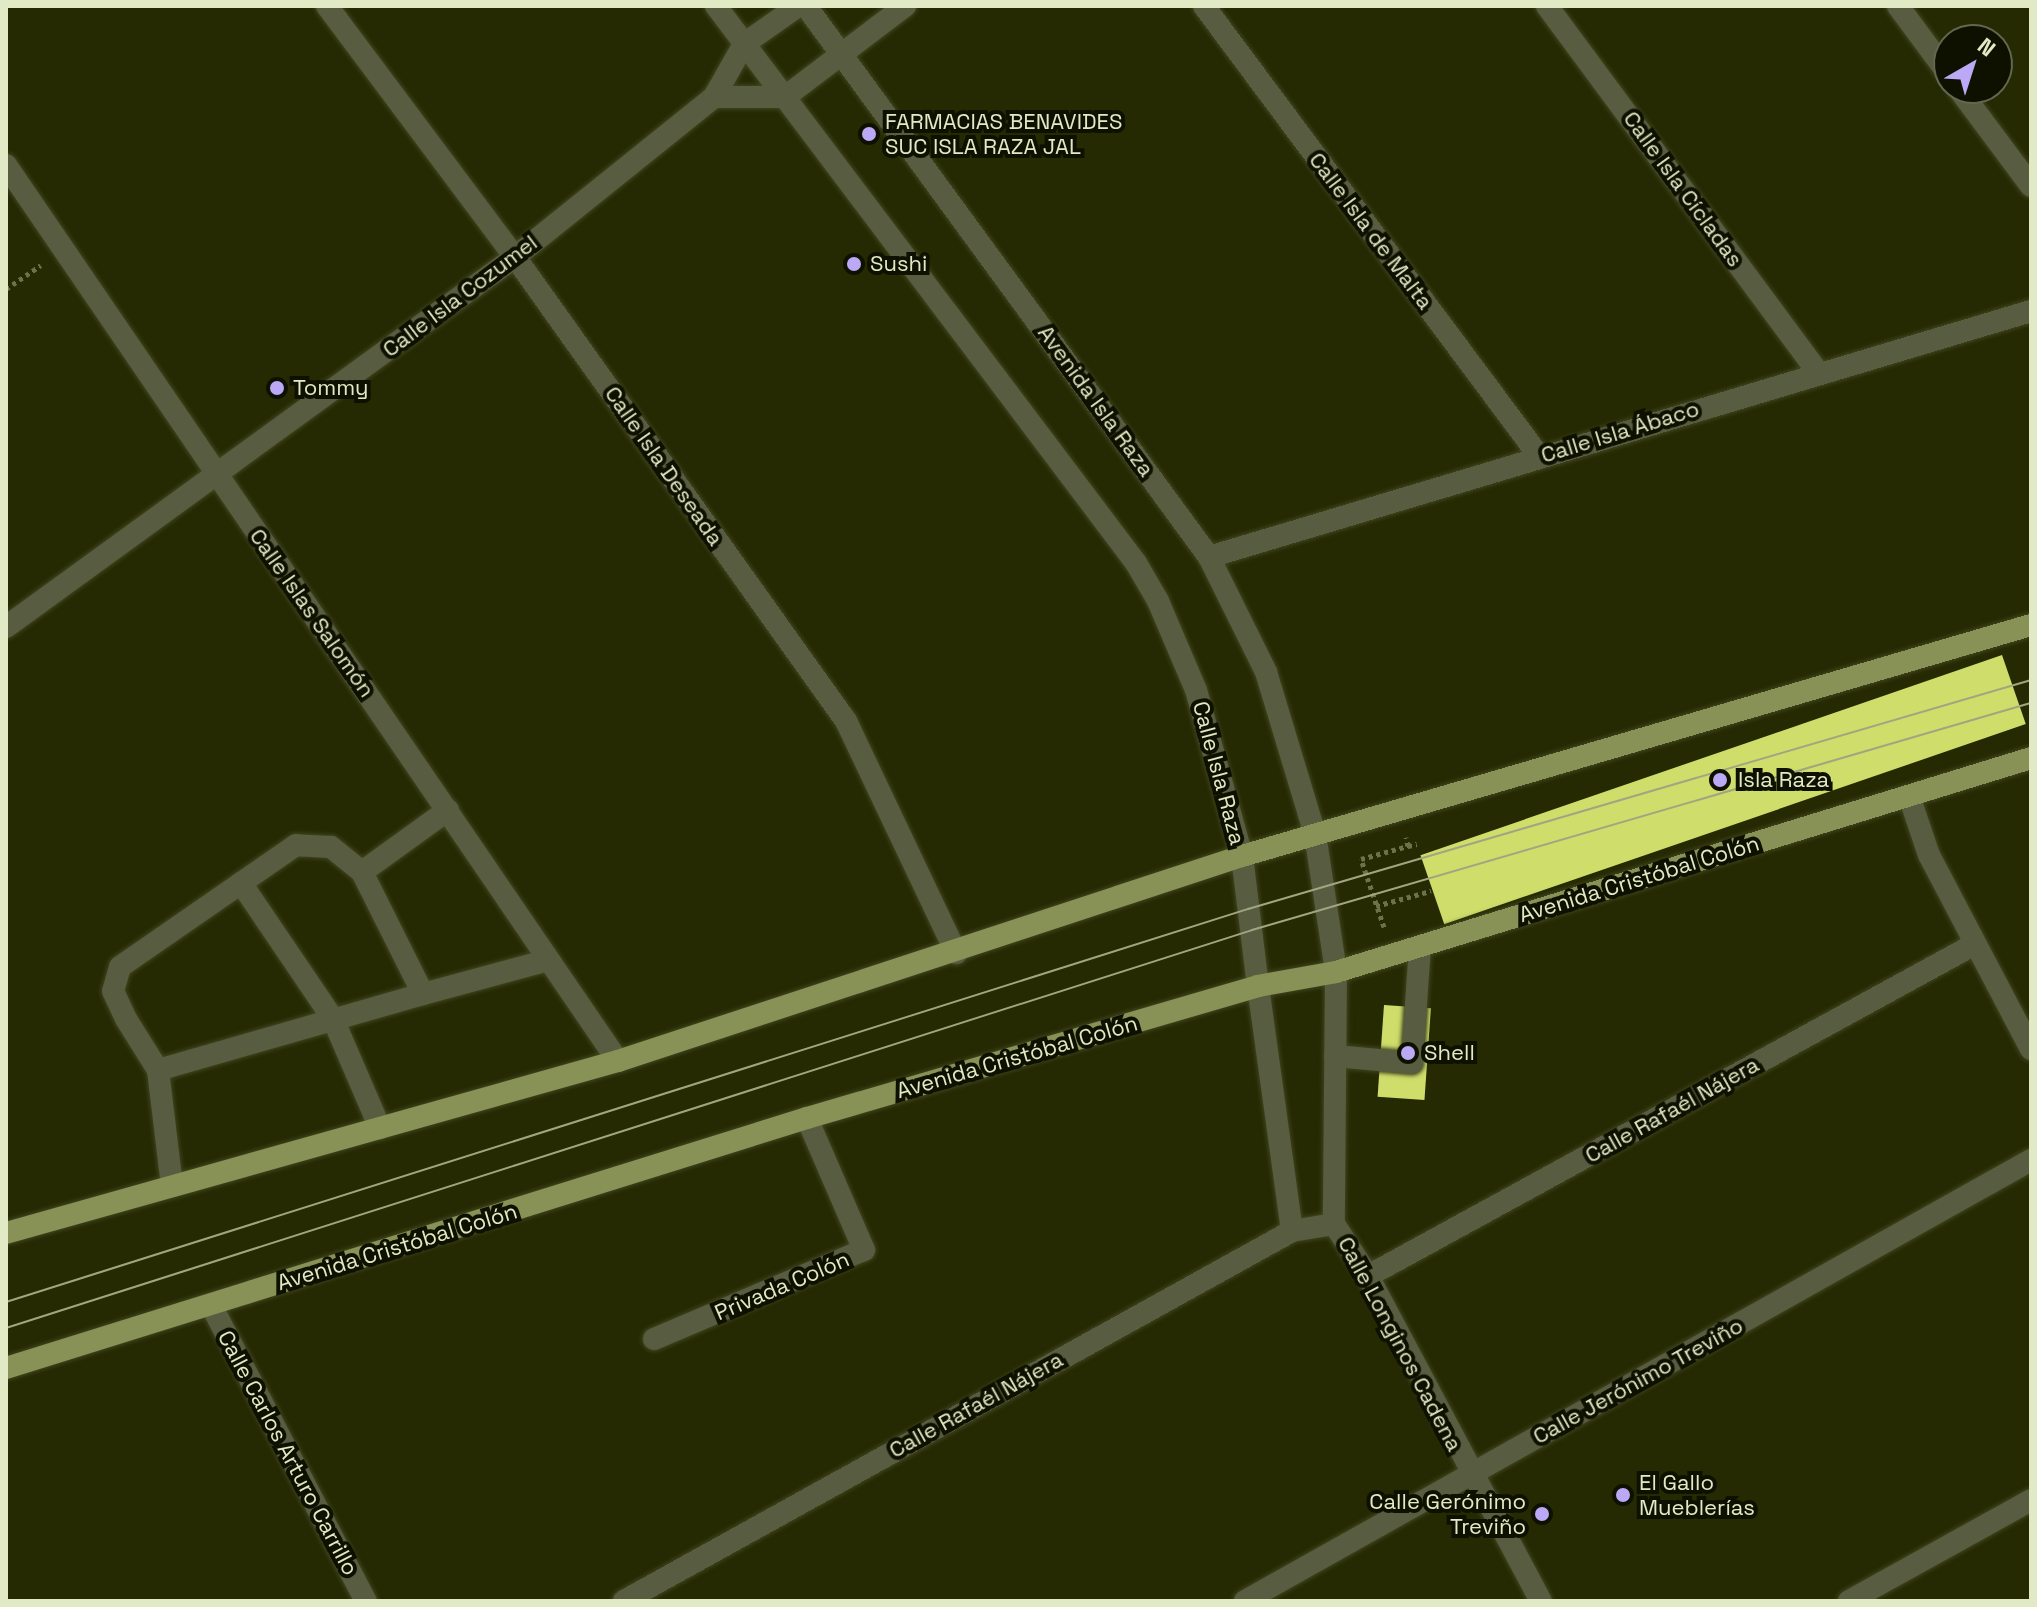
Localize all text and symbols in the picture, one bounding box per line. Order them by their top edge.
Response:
north arrow [1933,24,2013,104]
text: N [1972,31,2001,62]
street label: Calle Isla Cícladas [1618,106,1748,272]
place label: FARMACIAS BENAVIDES SUC ISLA RAZA JAL [885,108,1122,160]
marker: FARMACIAS BENAVIDES SUC ISLA RAZA JAL [860,125,878,143]
street label: Calle Isla de Malta [1303,147,1439,315]
street label: Calle Isla Cozumel [378,229,542,363]
place label: Sushi [870,251,927,277]
marker: Sushi [845,255,863,273]
street label: Avenida Isla Raza [1032,320,1160,482]
place label: Tommy [293,375,368,401]
marker: Tommy [268,379,286,397]
street label: Calle Isla Deseada [599,381,729,551]
street label: Calle Isla Ábaco [1538,395,1702,469]
street label: Calle Islas Salomón [244,524,380,702]
street label: Calle Isla Raza [1187,698,1251,848]
place label: Isla Raza [1738,767,1829,793]
marker: Isla Raza [1709,769,1731,791]
street label: Avenida Cristóbal Colón [1516,830,1762,928]
street label: Avenida Cristóbal Colón [893,1010,1141,1104]
place label: Shell [1424,1040,1475,1066]
marker: Shell [1399,1044,1417,1062]
street label: Calle Rafaél Nájera [1581,1051,1763,1169]
street label: Avenida Cristóbal Colón [274,1198,520,1296]
street label: Calle Longinos Cadena [1332,1232,1468,1456]
street label: Privada Colón [711,1246,853,1326]
street label: Calle Jerónimo Treviño [1528,1312,1748,1450]
street label: Calle Carlos Arturo Carrillo [212,1326,364,1580]
street label: Calle Rafaél Nájera [885,1346,1067,1464]
place label: El Gallo Mueblerías [1639,1469,1755,1520]
marker: El Gallo Mueblerías [1614,1486,1632,1504]
place label: Calle Gerónimo Treviño [1369,1488,1526,1540]
marker: Calle Gerónimo Treviño [1533,1505,1551,1523]

